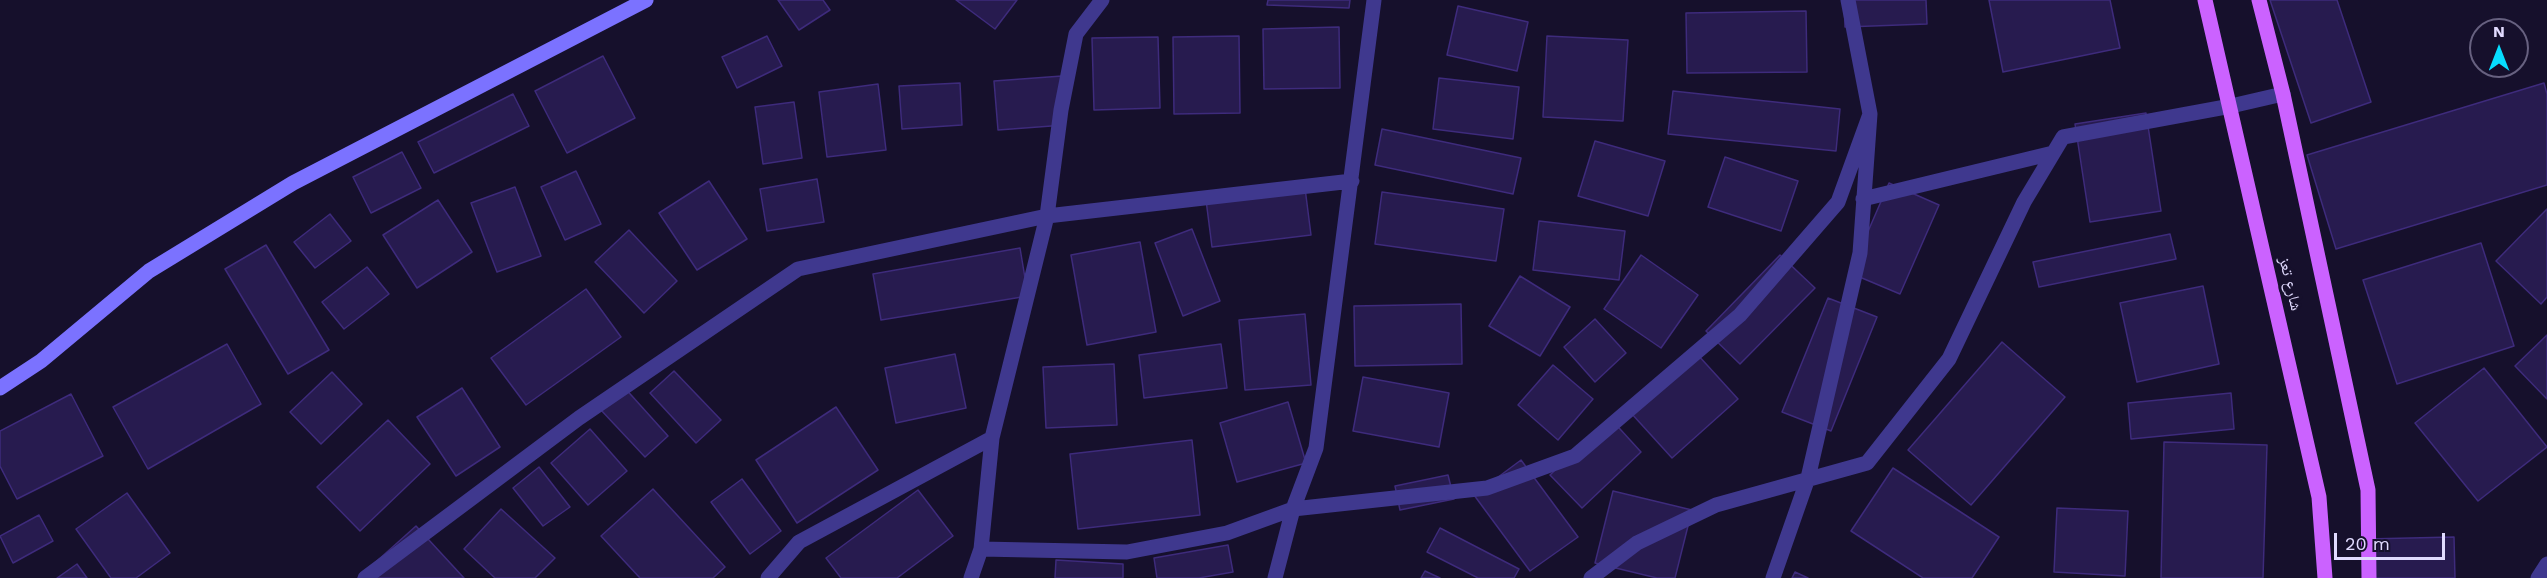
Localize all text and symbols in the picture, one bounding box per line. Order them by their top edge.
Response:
north arrow [2469,18,2529,78]
text: N [2493,22,2505,41]
street label: شارع تعز [2275,255,2305,313]
scale bar [2337,521,2448,559]
text: 20 m [2345,533,2390,554]

